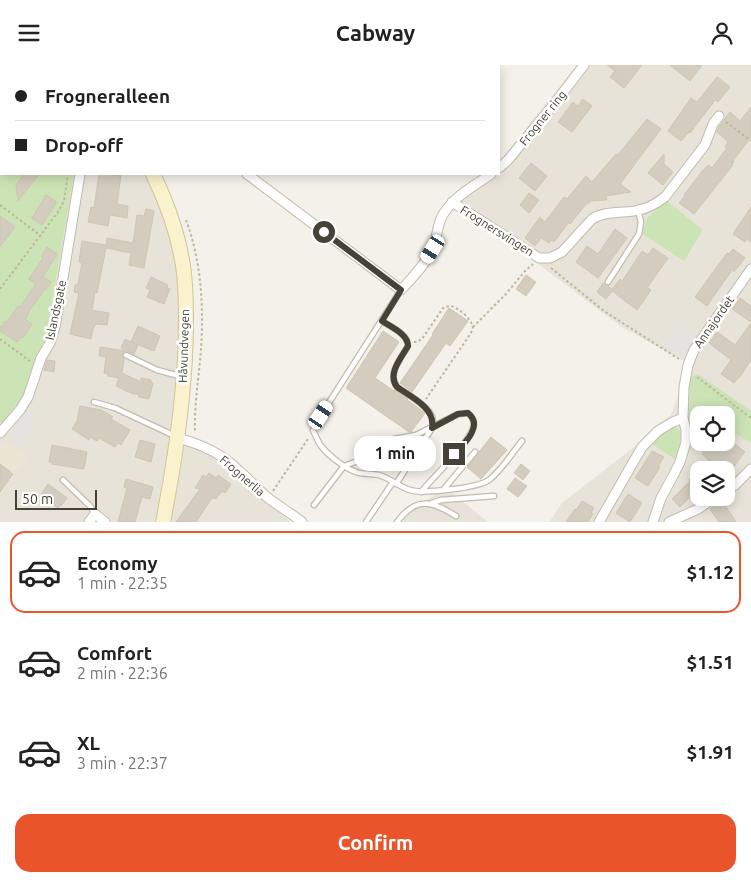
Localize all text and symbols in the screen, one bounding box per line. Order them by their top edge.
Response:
icon: menu [15,19,43,47]
icon: person [708,19,736,47]
text: Cabway [336,20,415,45]
text: Frogneralleen [45,85,170,107]
street label: Frogner ring [517,88,569,148]
text: Drop-off [45,134,123,156]
street label: Frognersvingen [458,203,536,258]
route start [313,221,335,243]
car [418,232,447,266]
street label: Islandsgate [43,279,68,341]
street label: Annajordet [691,293,736,350]
street label: Håvundvegen [176,309,191,383]
car [306,398,335,432]
map controls [690,406,735,506]
button: locate [690,406,735,451]
callout: 1 min [354,437,436,471]
route end [443,443,465,465]
text: 1 min [375,444,415,462]
street label: Frognerlia [217,453,267,499]
button: layers [690,461,735,506]
scale bar [15,487,98,510]
text: 50 m [22,491,53,507]
icon: car [17,550,62,595]
text: Economy [77,552,158,574]
text: $1.12 [686,561,734,583]
text: 1 min · 22:35 [77,574,168,592]
icon: car [17,640,62,685]
text: Comfort [77,642,152,664]
text: $1.51 [686,651,734,673]
text: 2 min · 22:36 [77,664,168,682]
icon: car [17,730,62,775]
text: XL [77,732,100,754]
text: $1.91 [686,741,734,763]
text: 3 min · 22:37 [77,754,168,772]
button: Confirm [15,814,736,872]

